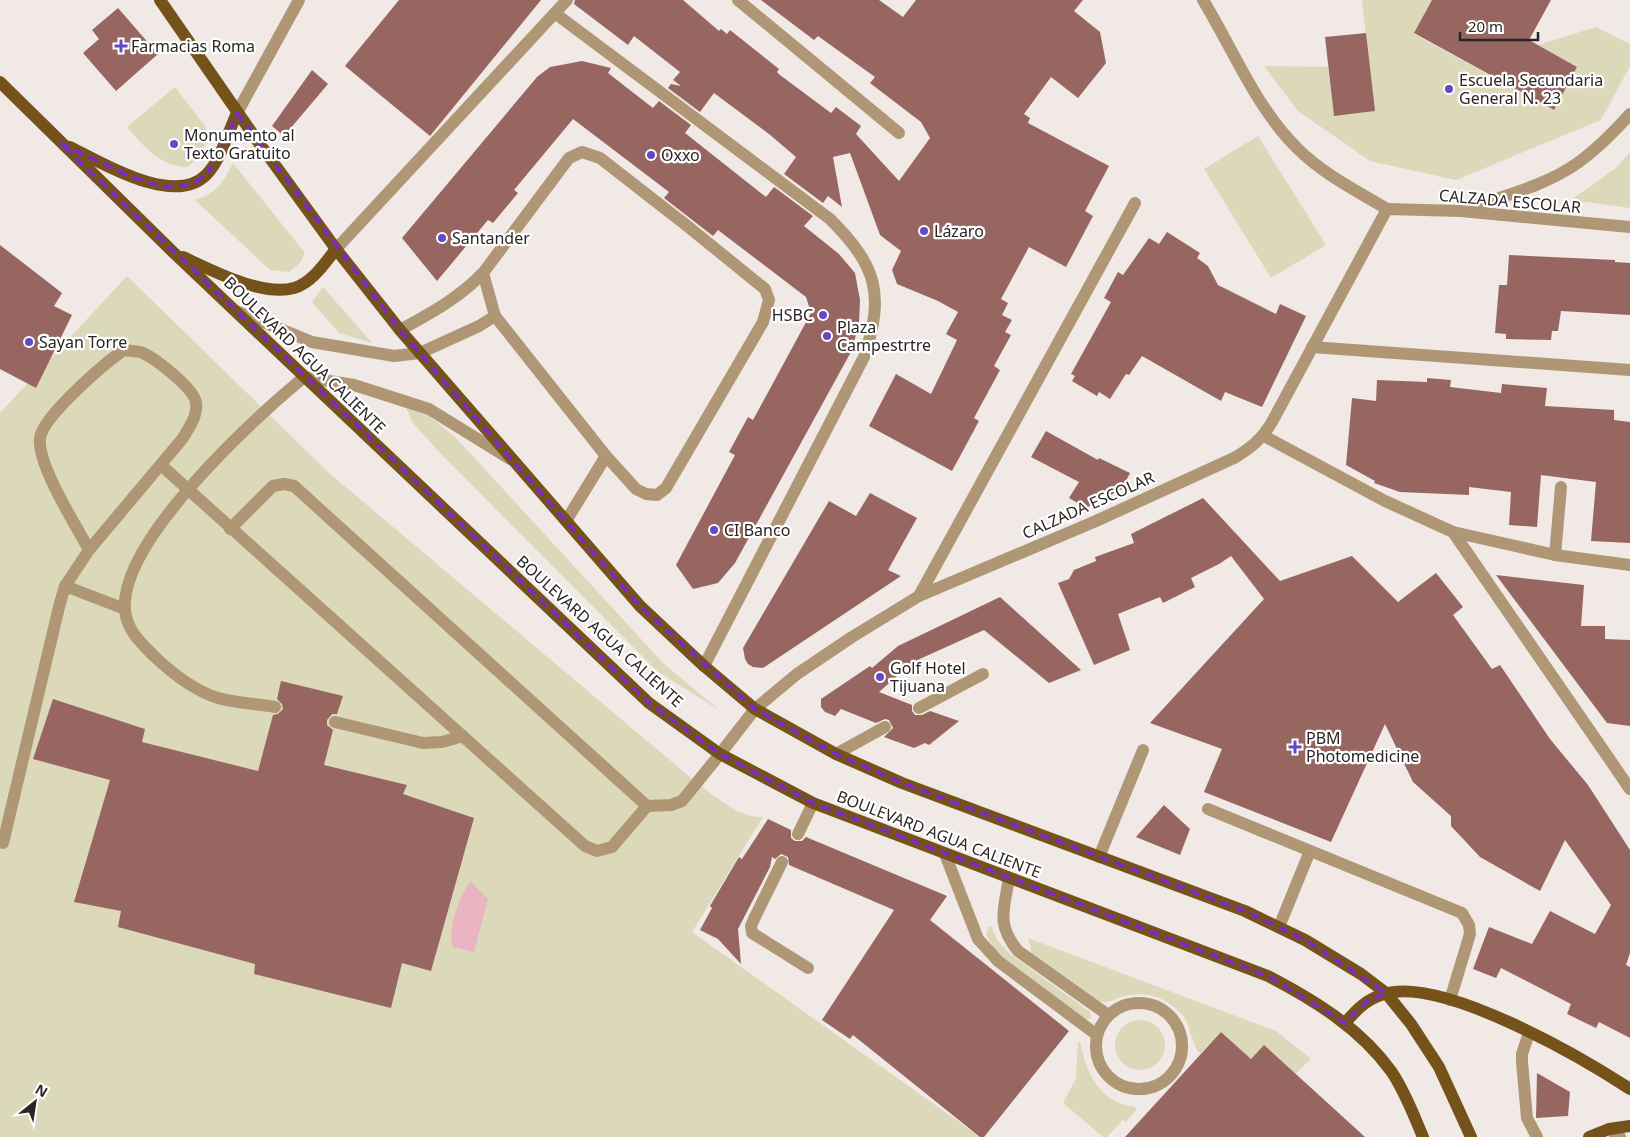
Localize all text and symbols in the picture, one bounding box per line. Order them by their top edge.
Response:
scale bar [1460,10,1538,42]
text: 20 m [1468,16,1503,36]
place label: Farmacias Roma [131,35,255,57]
marker: Farmacias Roma [115,40,127,52]
place label: Escuela Secundaria General N. 23 [1459,69,1603,109]
marker: Escuela Secundaria General N. 23 [1443,83,1455,95]
place label: Monumento al Texto Gratuito [184,124,295,164]
marker: Monumento al Texto Gratuito [168,138,180,150]
place label: Oxxo [661,144,700,166]
marker: Oxxo [645,149,657,161]
street label: CALZADA ESCOLAR [1438,184,1582,218]
place label: Lázaro [934,220,984,242]
marker: Lázaro [918,225,930,237]
place label: Santander [452,227,530,249]
marker: Santander [436,232,448,244]
street label: BOULEVARD AGUA CALIENTE [219,272,391,438]
place label: HSBC [772,304,813,326]
marker: HSBC [817,309,829,321]
place label: Plaza Campestrtre [837,316,931,356]
marker: Plaza Campestrtre [821,330,833,342]
place label: Sayan Torre [39,331,127,353]
marker: Sayan Torre [23,336,35,348]
street label: CALZADA ESCOLAR [1018,466,1158,544]
place label: CI Banco [724,519,790,541]
marker: CI Banco [708,524,720,536]
street label: BOULEVARD AGUA CALIENTE [512,550,688,712]
place label: Golf Hotel Tijuana [890,657,966,697]
marker: Golf Hotel Tijuana [874,671,886,683]
place label: PBM Photomedicine [1306,727,1419,767]
marker: PBM Photomedicine [1288,740,1302,754]
street label: BOULEVARD AGUA CALIENTE [834,785,1044,883]
north arrow [10,1077,60,1127]
text: N [32,1079,51,1101]

